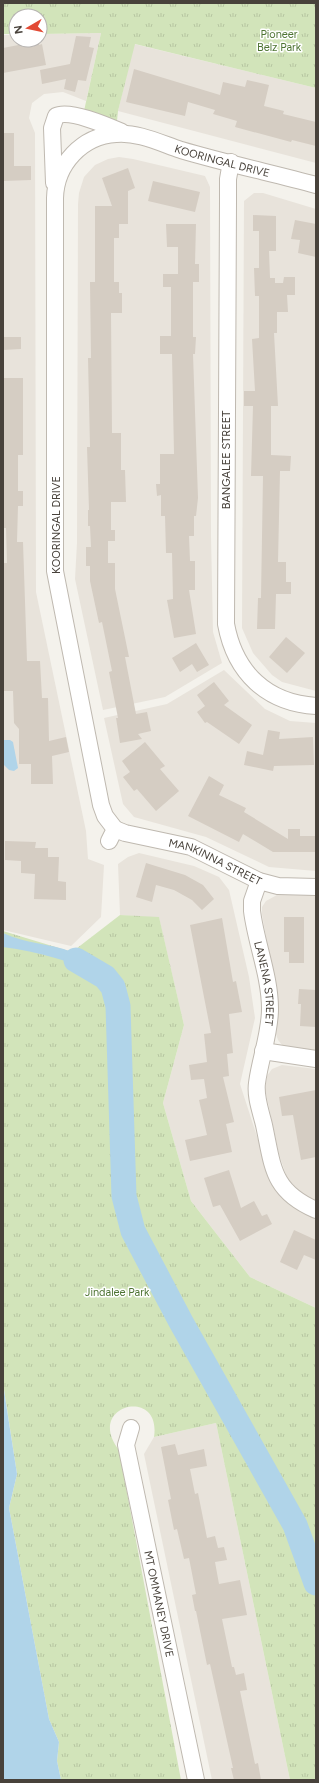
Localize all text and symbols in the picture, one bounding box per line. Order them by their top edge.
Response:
north arrow [8,8,48,48]
text: N [12,24,26,35]
park label: Pioneer Belz Park [257,28,302,54]
street label: KOORINGAL DRIVE [173,142,271,180]
street label: BANGALEE STREET [220,411,233,509]
street label: KOORINGAL DRIVE [50,476,63,574]
street label: MANKINNA STREET [167,836,264,888]
street label: LANENA STREET [251,940,276,1027]
park label: Jindalee Park [85,1286,150,1299]
street label: MT OMMANEY DRIVE [141,1549,176,1658]

